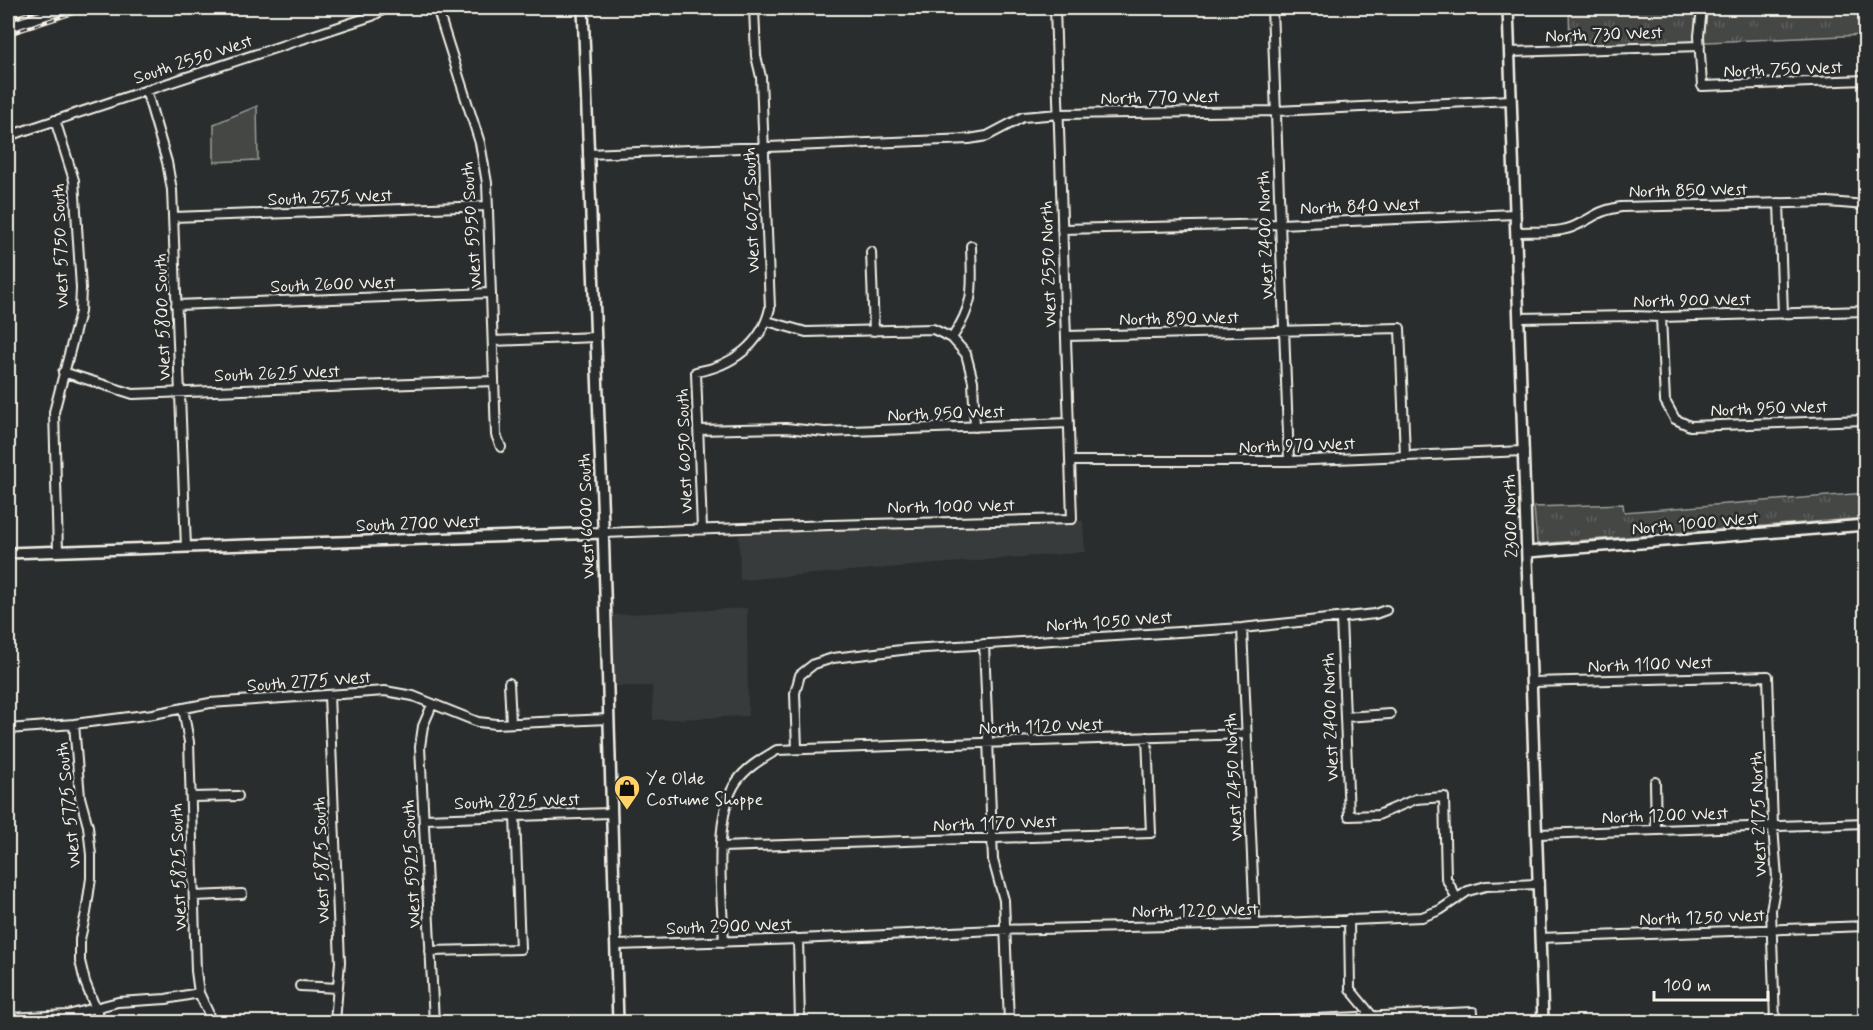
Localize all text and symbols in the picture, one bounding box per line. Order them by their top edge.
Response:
street label: North 730 West [1545,21,1664,49]
street label: South 2550 West [131,29,257,91]
street label: North 750 West [1723,56,1844,84]
street label: North 770 West [1100,85,1220,111]
street label: West 6075 South [738,147,766,273]
street label: West 5950 South [456,161,488,289]
street label: West 2400 North [1252,170,1280,300]
street label: North 850 West [1628,178,1748,204]
street label: West 5750 South [47,183,75,309]
street label: South 2575 West [267,184,393,212]
street label: North 840 West [1300,193,1421,221]
street label: West 2550 North [1035,200,1063,328]
street label: West 5800 South [149,253,177,381]
street label: South 2600 West [270,271,397,299]
street label: North 900 West [1633,288,1752,314]
street label: North 890 West [1119,306,1240,332]
street label: South 2625 West [214,360,341,388]
street label: West 6050 South [671,388,699,514]
street label: North 950 West [1710,395,1829,423]
street label: North 950 West [887,400,1006,428]
street label: North 970 West [1238,432,1357,460]
street label: West 6000 South [573,453,601,579]
street label: 2300 North [1498,474,1524,558]
street label: North 1000 West [887,494,1016,520]
street label: North 1000 West [1630,506,1760,542]
street label: South 2700 West [355,510,481,538]
street label: North 1050 West [1045,606,1174,638]
street label: North 1100 West [1587,651,1713,679]
street label: West 2400 North [1317,652,1345,782]
street label: South 2775 West [246,666,373,698]
street label: West 2450 North [1219,712,1249,842]
street label: North 1120 West [978,713,1104,741]
street label: West 5775 South [50,741,88,869]
street label: West 2175 North [1745,751,1773,877]
place label: Ye Olde Costume Shoppe [646,767,763,812]
shop icon: Ye Olde Costume Shoppe [612,773,642,811]
street label: South 2825 West [454,788,581,816]
street label: West 5875 South [308,796,336,924]
street label: West 5925 South [397,799,427,929]
street label: North 1200 West [1601,802,1729,830]
street label: West 5825 South [165,803,193,931]
street label: North 1170 West [933,810,1058,838]
street label: North 1220 West [1131,898,1259,924]
street label: North 1250 West [1639,904,1766,932]
street label: South 2900 West [666,913,793,941]
scale bar [1654,964,1768,1002]
text: 100 m [1663,974,1711,998]

